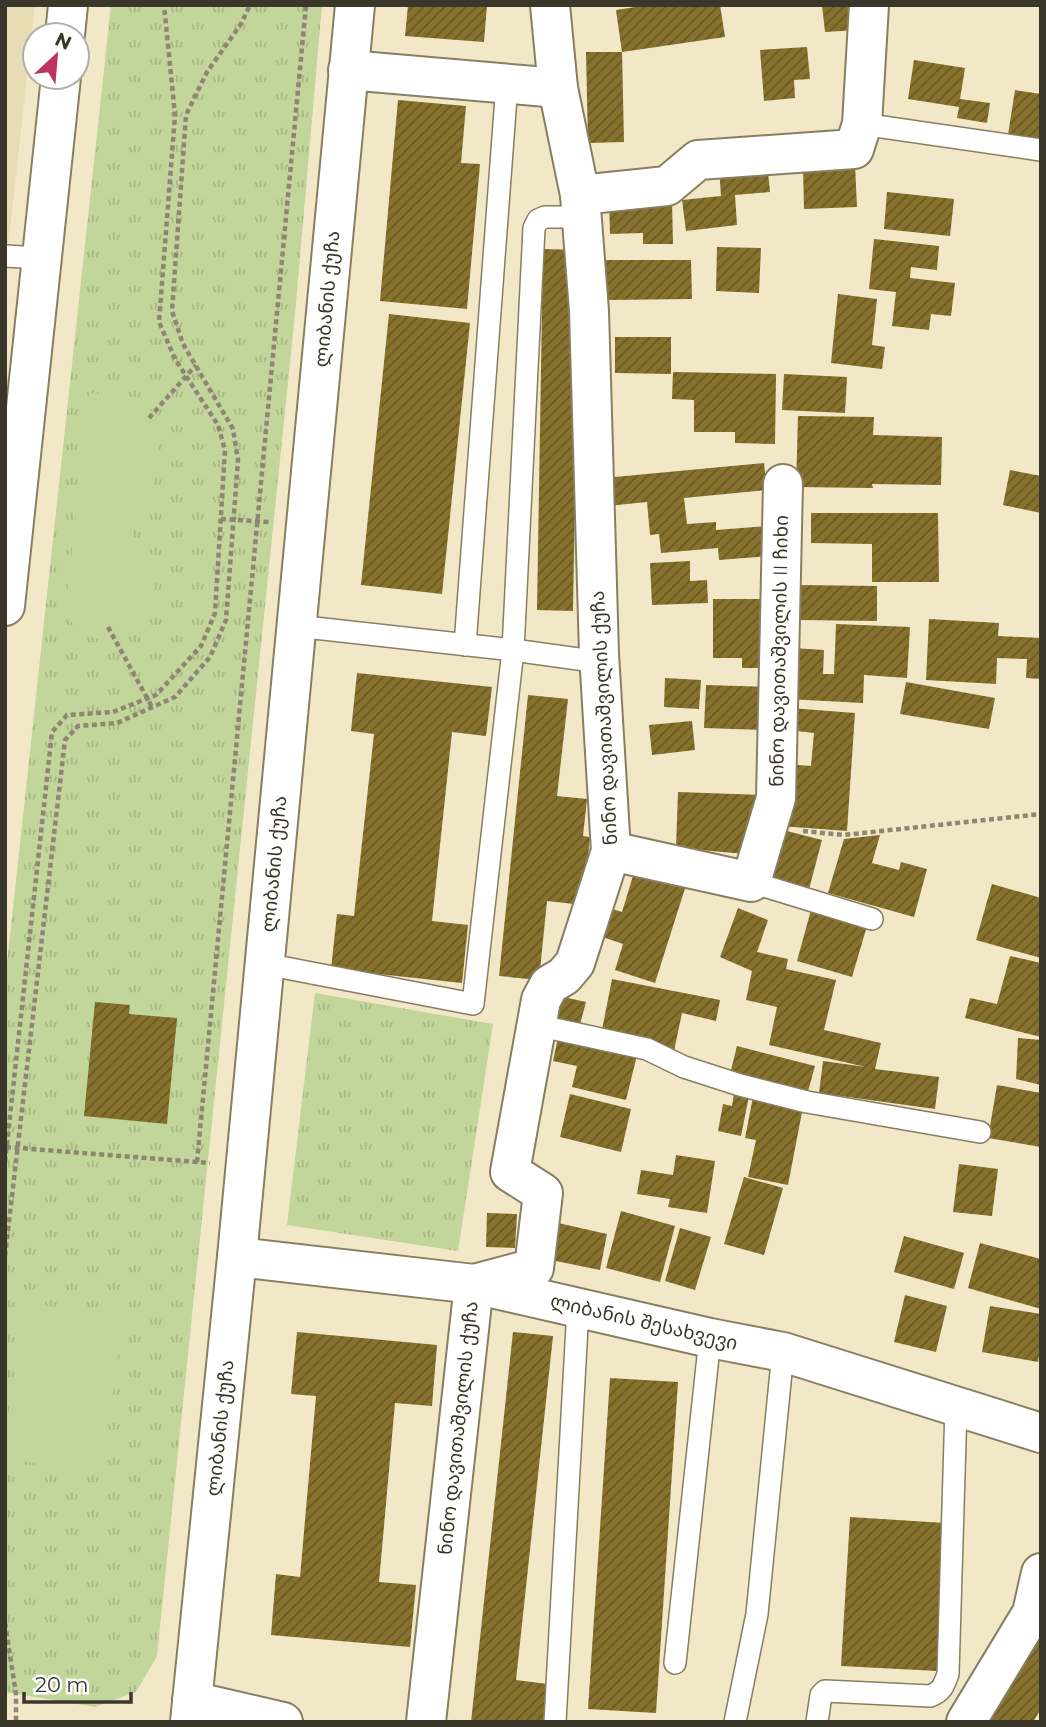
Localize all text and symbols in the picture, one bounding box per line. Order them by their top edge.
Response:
north arrow [21,21,91,91]
text: N [51,27,75,55]
street label: ლიბანის ქუჩა [310,230,345,368]
street label: ნინო დავითაშვილის II ჩიხი [765,515,794,787]
street label: ნინო დავითაშვილის ქუჩა [586,590,623,846]
street label: ლიბანის ქუჩა [257,795,292,933]
street label: ლიბანის შესახვევი [548,1289,740,1356]
street label: ნინო დავითაშვილის ქუჩა [433,1300,484,1556]
street label: ლიბანის ქუჩა [201,1359,240,1497]
scale bar [24,1660,131,1704]
text: 20 m [35,1672,89,1697]

